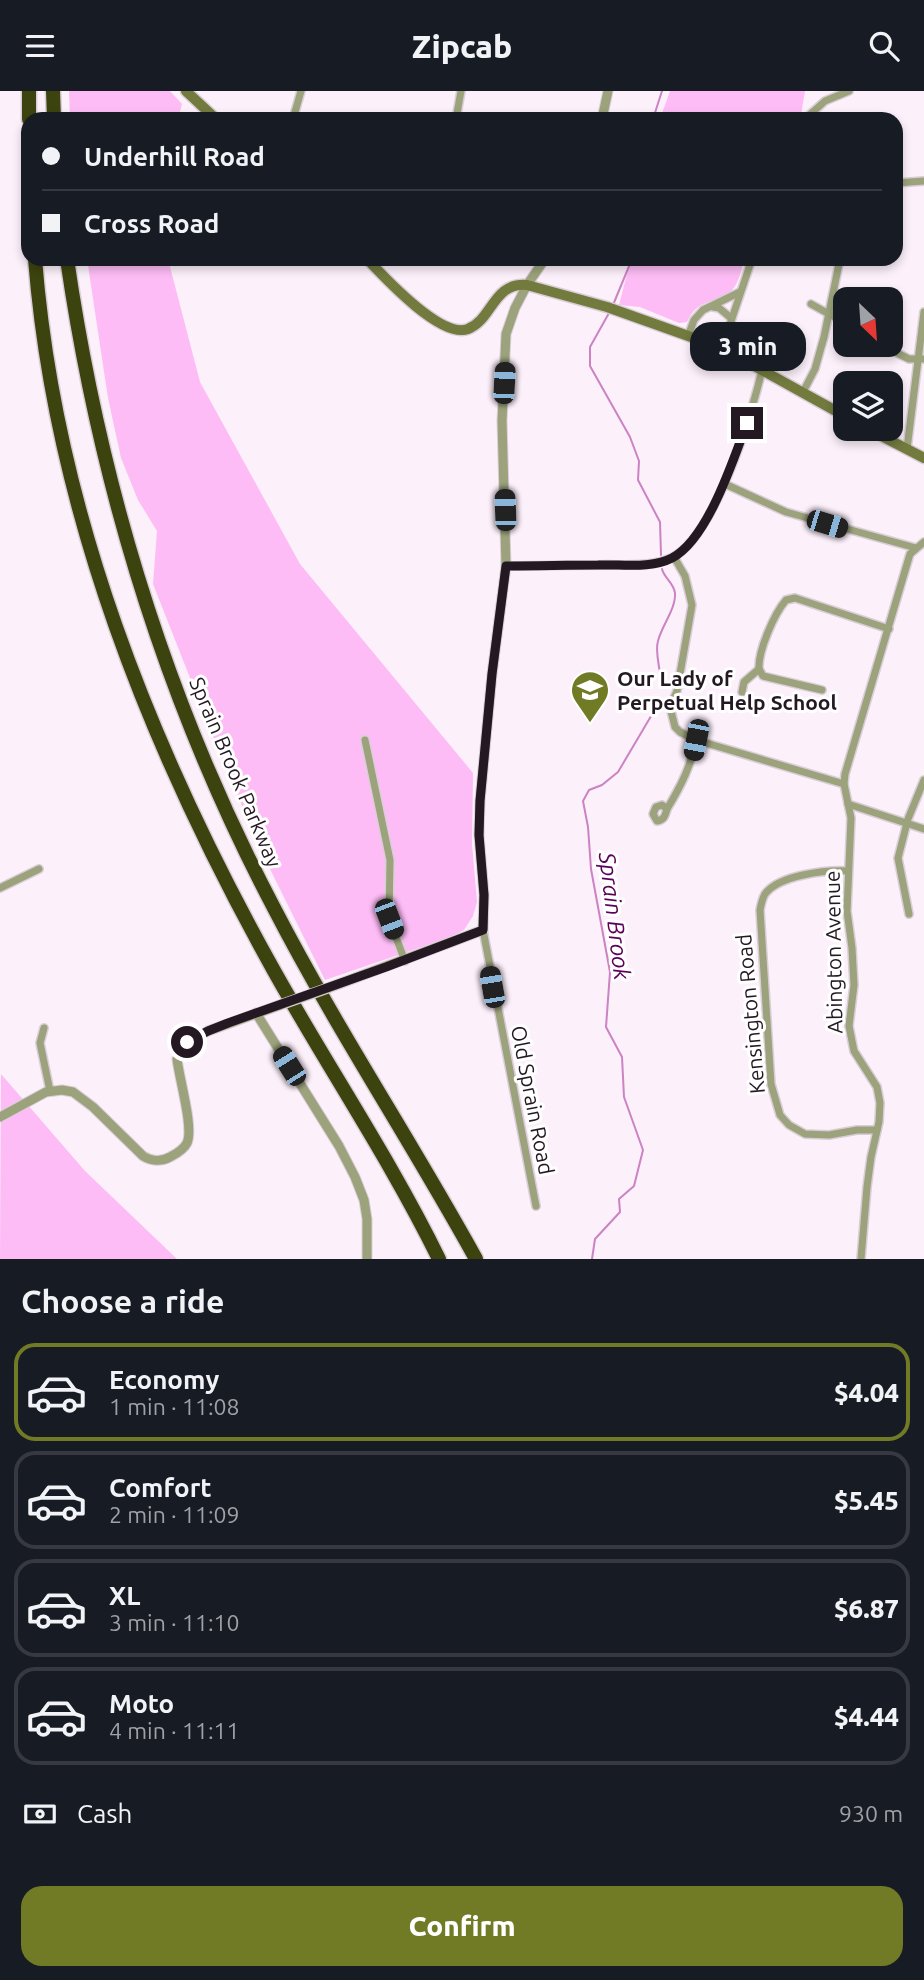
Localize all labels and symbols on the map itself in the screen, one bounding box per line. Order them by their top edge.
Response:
north arrow [833,287,903,357]
callout: 3 min [689,321,805,371]
car [493,361,516,405]
route end [731,407,763,439]
car [494,489,517,531]
car [804,508,851,540]
place label: Our Lady of Perpetual Help School [617,666,837,714]
school or university icon: Our Lady of Perpetual Help School [569,669,611,724]
street label: Sprain Brook Parkway [185,673,287,871]
car [682,717,711,763]
water label: Sprain Brook [595,850,635,982]
street label: Abington Avenue [820,870,846,1034]
car [372,896,407,942]
street label: Kensington Road [731,933,769,1095]
car [479,964,506,1010]
street label: Old Sprain Road [507,1023,559,1177]
route start [171,1026,203,1058]
car [269,1043,310,1089]

